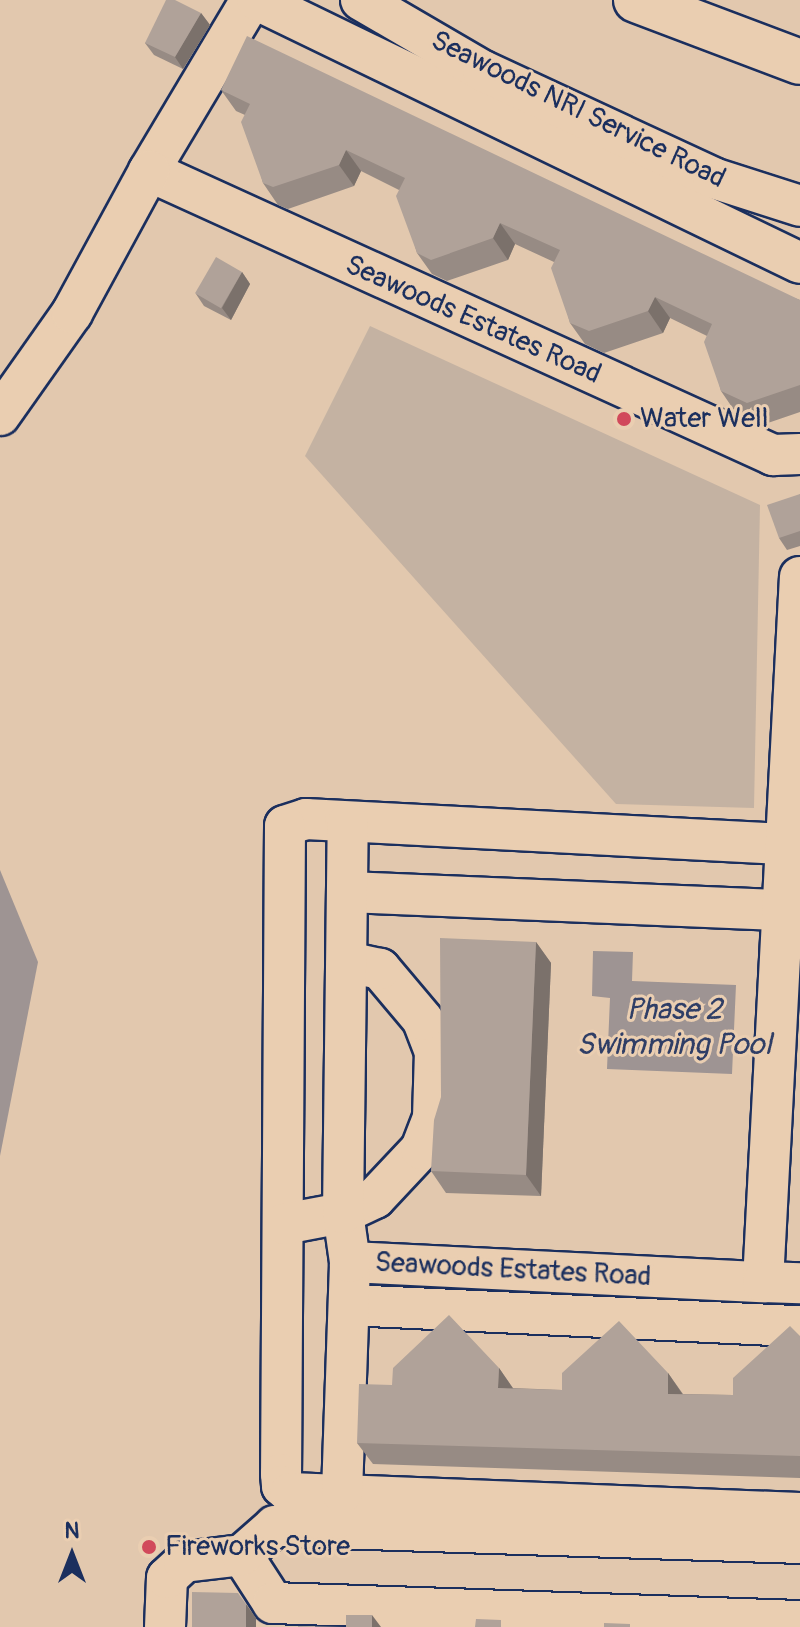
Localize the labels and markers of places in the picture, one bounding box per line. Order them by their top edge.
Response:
place label: Water Well [640,402,768,436]
marker: Water Well [615,410,633,428]
place label: Fireworks Store [165,1530,350,1564]
marker: Fireworks Store [140,1538,158,1556]

